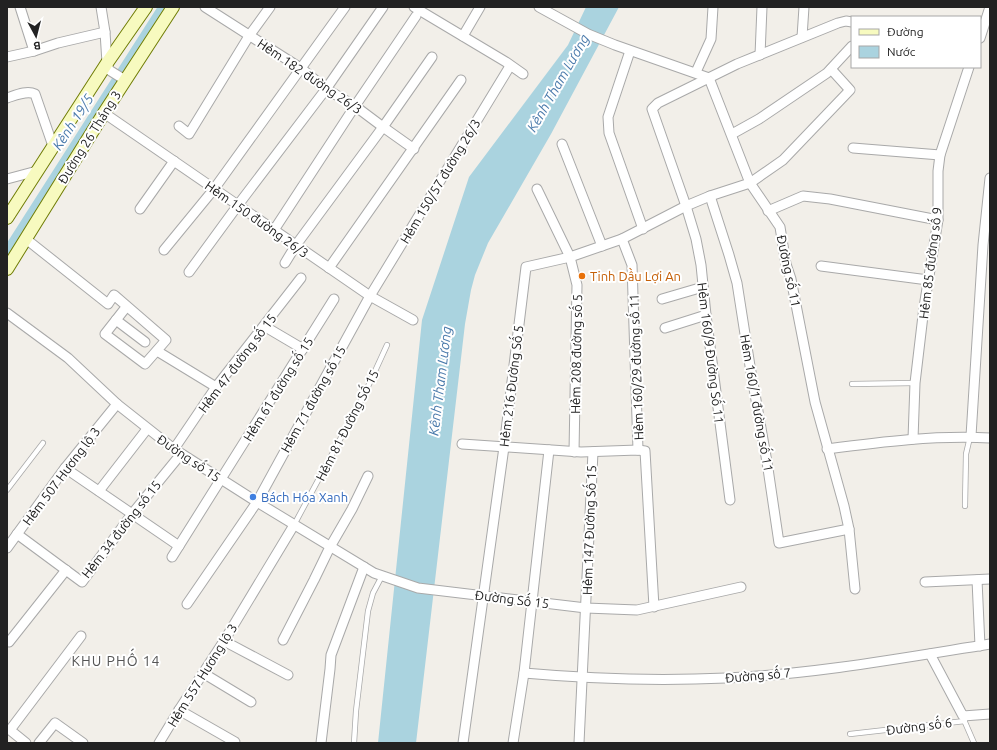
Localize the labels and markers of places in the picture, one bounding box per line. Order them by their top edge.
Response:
place label: Tinh Dầu Lợi An [590,267,681,284]
marker: Tinh Dầu Lợi An [577,271,587,281]
place label: Bách Hóa Xanh [261,490,348,504]
marker: Bách Hóa Xanh [248,492,258,502]

